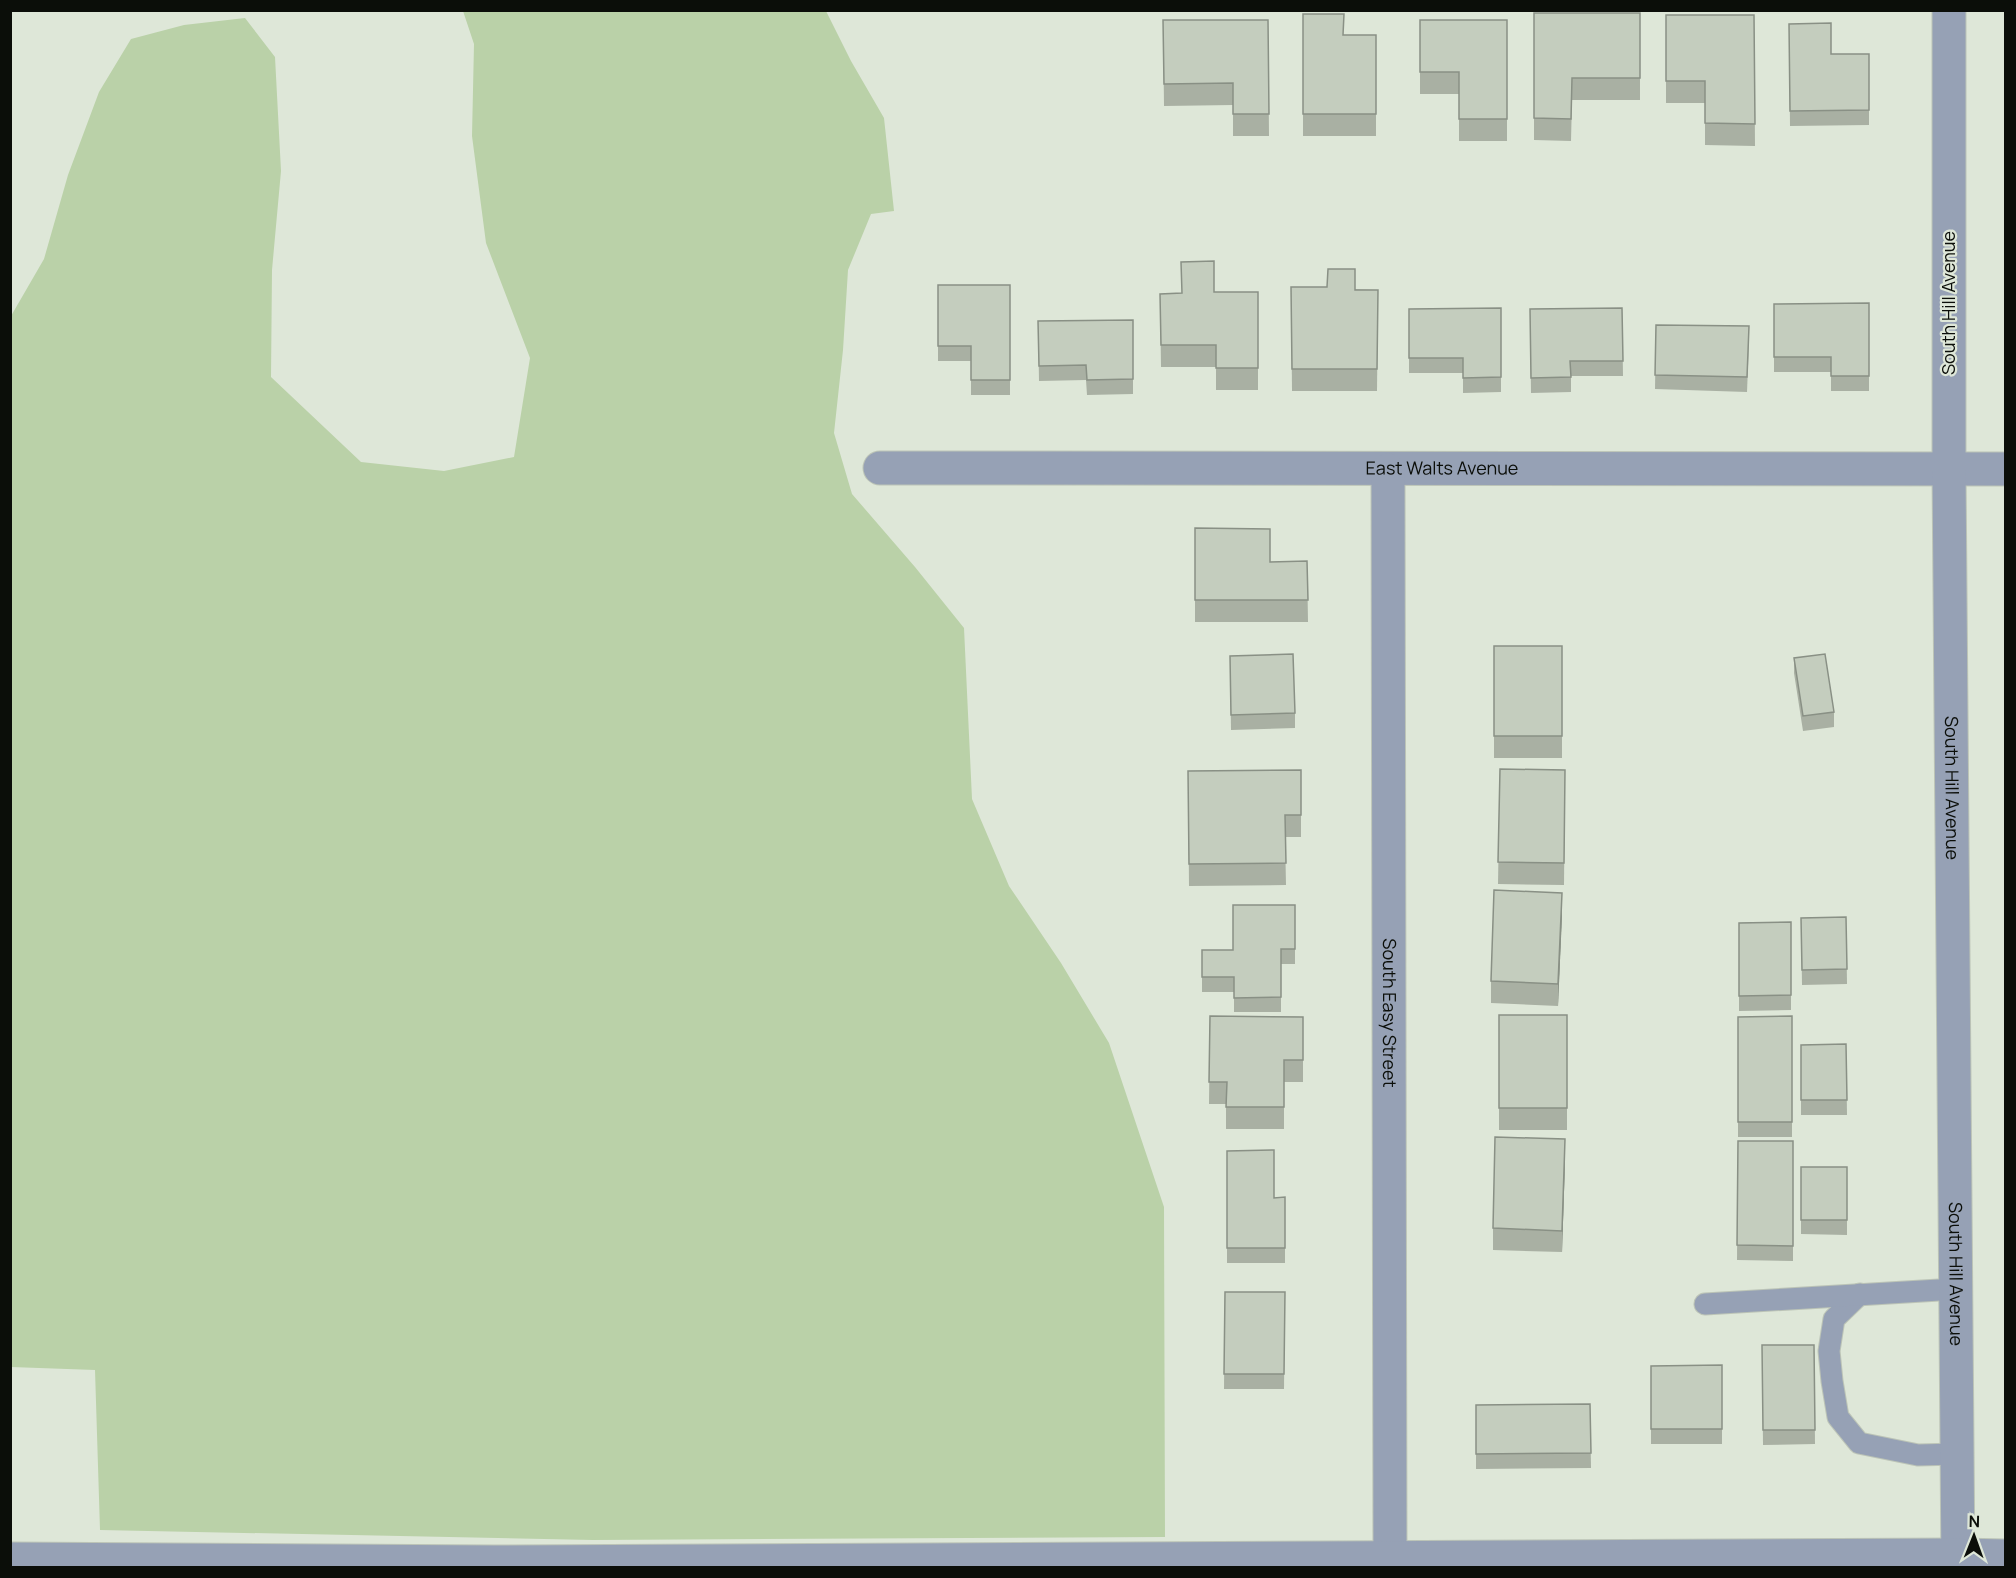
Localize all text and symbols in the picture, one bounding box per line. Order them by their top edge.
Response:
street label: South Hill Avenue [1936,231,1960,375]
street label: East Walts Avenue [1366,455,1518,480]
street label: South Hill Avenue [1940,716,1965,860]
street label: South Easy Street [1378,938,1402,1088]
street label: South Hill Avenue [1944,1202,1969,1346]
north arrow [1944,1506,2004,1566]
text: N [1968,1510,1980,1532]

